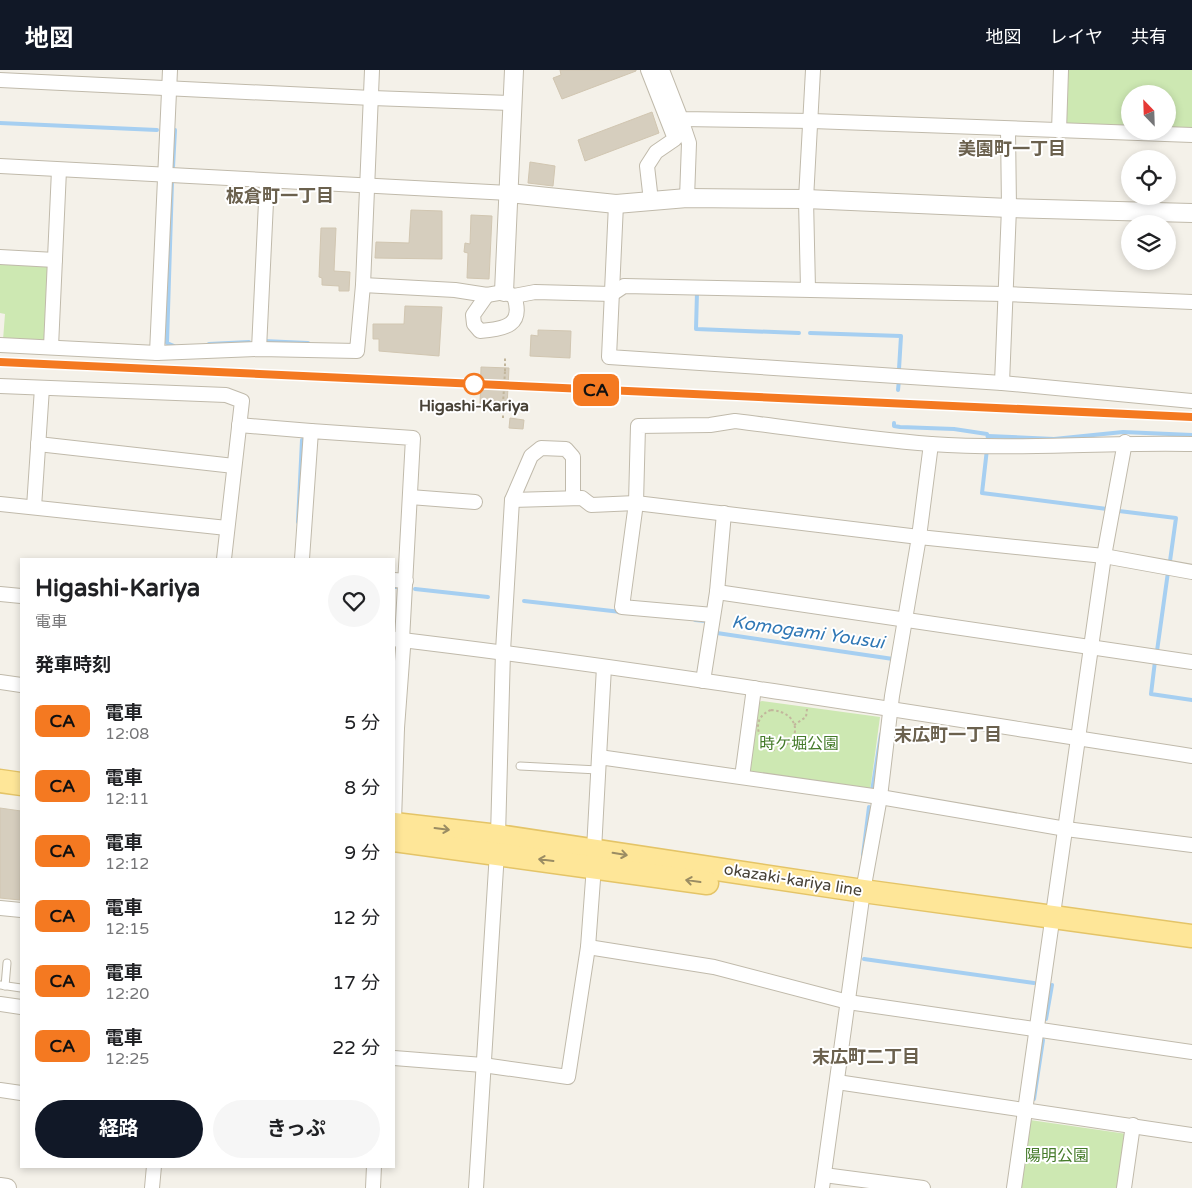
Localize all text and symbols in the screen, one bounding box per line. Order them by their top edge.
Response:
text: 地図 [25,24,73,53]
text: 地図 [986,26,1022,48]
text: レイヤ [1050,26,1103,48]
text: 共有 [1131,26,1167,48]
north arrow [1121,85,1176,140]
map controls [1121,85,1176,270]
district label: 美園町一丁目 [958,138,1066,160]
button: locate [1121,150,1176,205]
district label: 板倉町一丁目 [226,185,334,207]
button: layers [1121,215,1176,270]
marker: Higashi-Kariya [463,373,485,395]
line badge: CA [574,374,618,406]
text: CA [583,379,609,401]
place label: Higashi-Kariya [419,396,529,416]
text: Higashi-Kariya [35,574,200,603]
button: heart [328,575,380,627]
water label: Komogami Yousui [730,610,888,654]
text: 電車 [35,612,67,632]
text: 発車時刻 [35,654,111,676]
text: 電車 [105,702,143,724]
text: CA [50,710,75,732]
text: 5 分 [344,712,380,734]
text: 12:08 [105,724,149,744]
district label: 末広町一丁目 [894,724,1002,746]
park label: 時ケ堀公園 [759,734,839,754]
text: 電車 [105,767,143,789]
text: CA [50,775,75,797]
text: 8 分 [344,777,380,799]
text: 12:11 [105,789,149,809]
one-way arrow [434,824,450,834]
text: 電車 [105,832,143,854]
text: CA [50,840,75,862]
text: 9 分 [344,842,380,864]
one-way arrow [612,849,628,859]
text: 12:12 [105,854,149,874]
one-way arrow [538,855,554,865]
street label: okazaki-kariya line [723,859,863,901]
one-way arrow [685,876,701,886]
text: 電車 [105,897,143,919]
text: CA [50,905,75,927]
text: 12 分 [332,907,380,929]
text: 12:15 [105,919,149,939]
text: 電車 [105,962,143,984]
text: CA [50,970,75,992]
text: 17 分 [332,972,380,994]
text: 12:20 [105,984,149,1004]
text: 電車 [105,1027,143,1049]
text: CA [50,1035,75,1057]
text: 22 分 [332,1037,380,1059]
district label: 末広町二丁目 [812,1046,920,1068]
text: 12:25 [105,1049,149,1069]
button: 経路 [35,1100,203,1158]
button: きっぷ [213,1100,380,1158]
park label: 陽明公園 [1025,1146,1089,1166]

